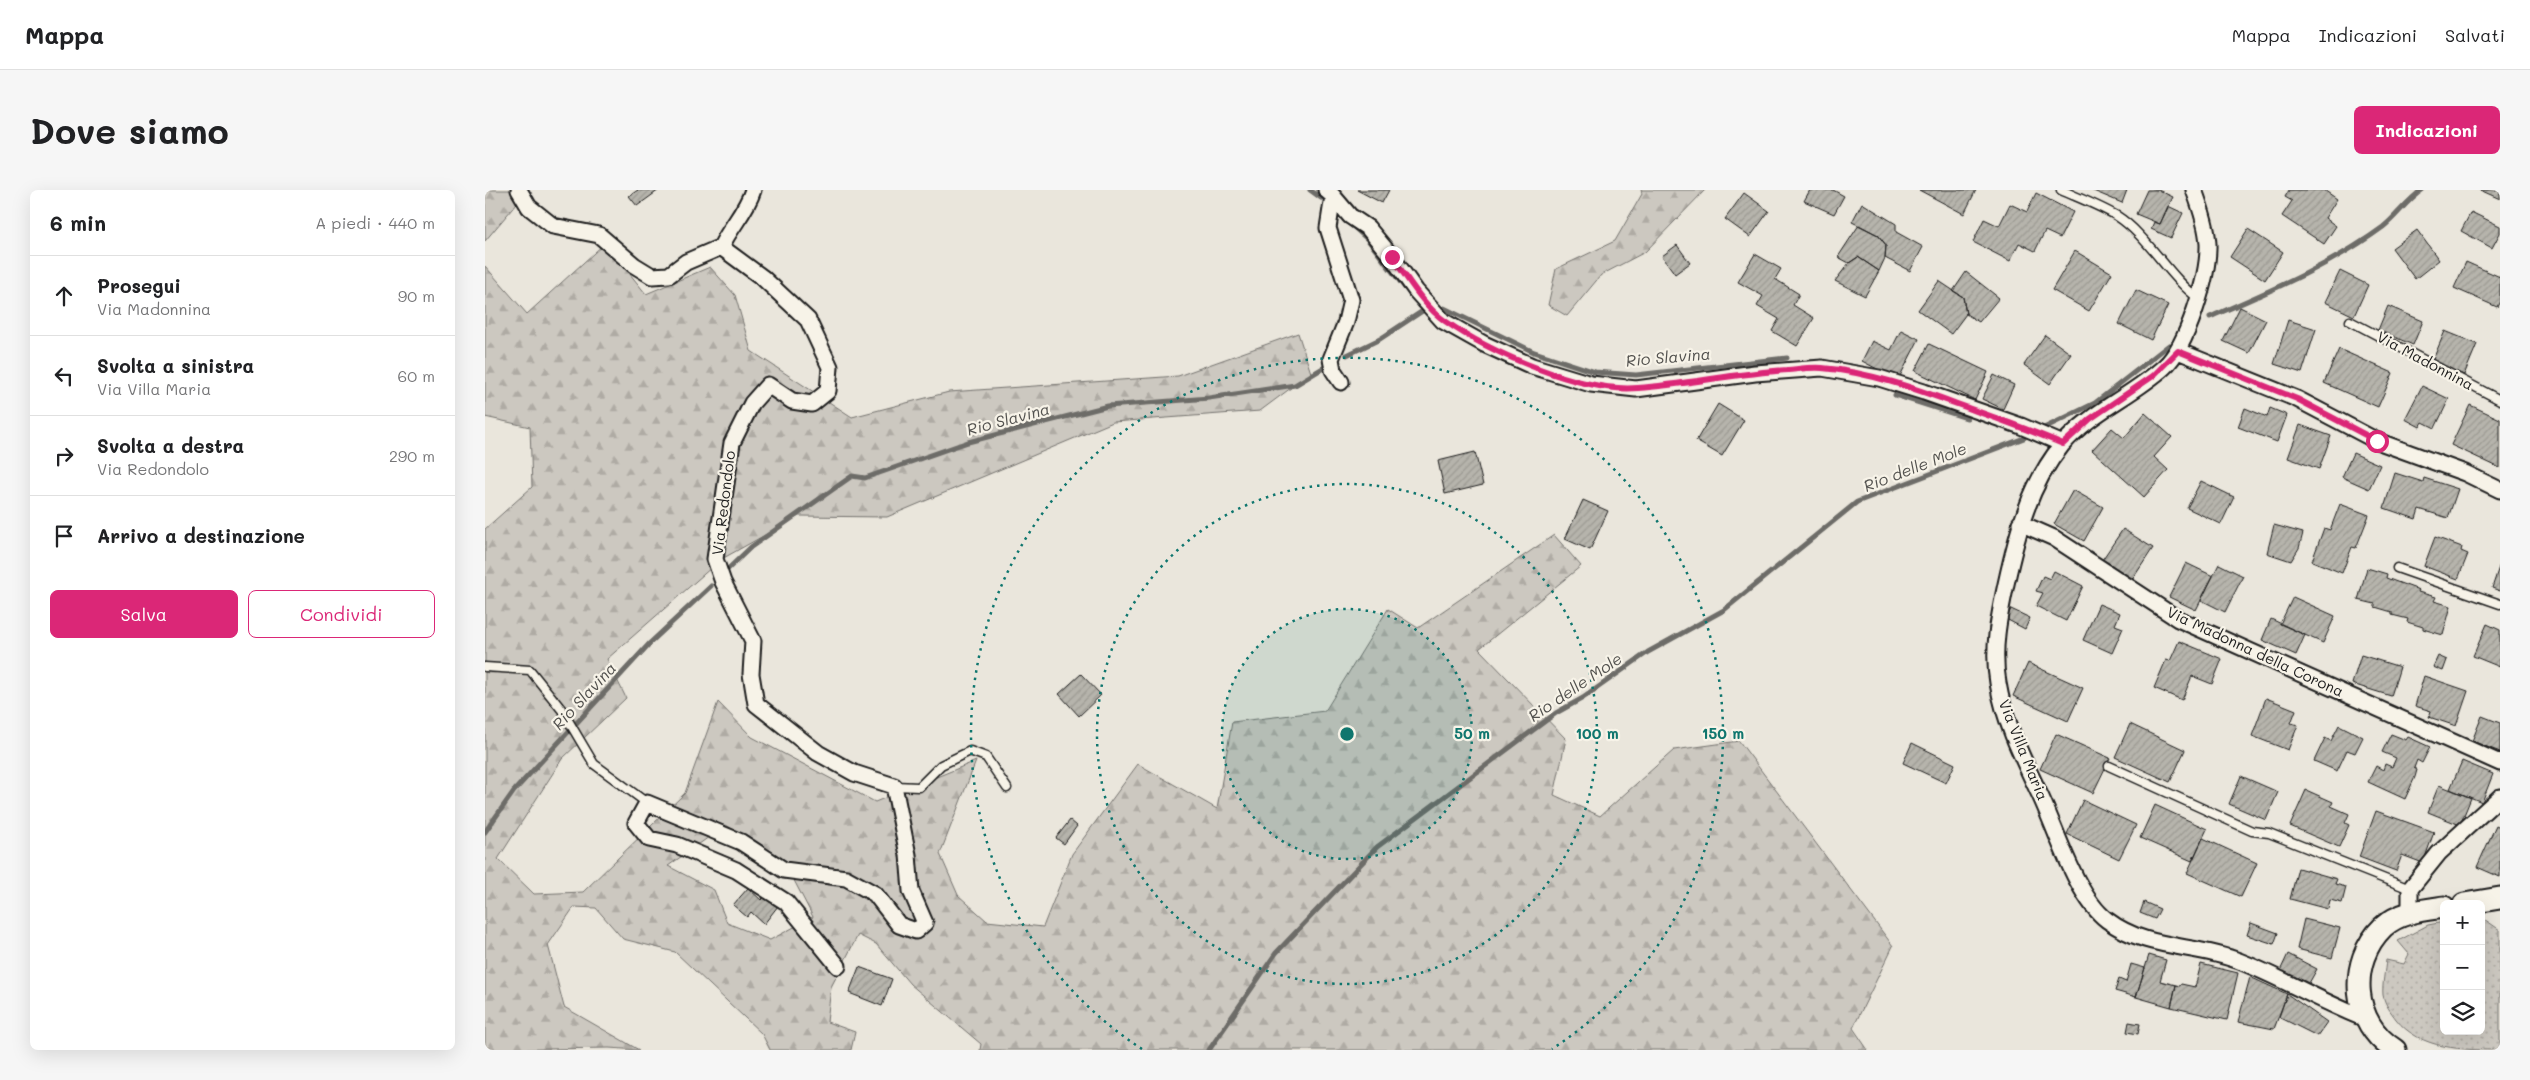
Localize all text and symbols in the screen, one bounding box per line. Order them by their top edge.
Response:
text: Mappa [25,19,104,50]
text: Mappa [2232,23,2291,47]
text: Indicazioni [2319,23,2417,47]
text: Salvati [2445,23,2505,47]
button: Indicazioni [2354,106,2500,154]
text: Dove siamo [30,107,229,153]
text: 6 min [50,209,106,236]
text: A piedi · 440 m [315,212,435,233]
route end [1381,246,1404,269]
text: Prosegui [97,273,181,298]
icon: ahead [50,282,78,310]
text: 90 m [398,285,435,306]
text: Via Madonnina [97,298,211,319]
street label: Via Madonnina [2374,326,2477,394]
water label: Rio Slavina [1625,342,1711,371]
text: Svolta a sinistra [97,353,254,378]
icon: left [50,362,78,390]
text: 60 m [398,365,435,386]
text: Via Villa Maria [97,378,211,399]
water label: Rio Slavina [964,397,1052,440]
route start [2366,430,2389,453]
text: Svolta a destra [97,433,244,458]
water label: Rio delle Mole [1860,437,1970,496]
icon: right [50,442,78,470]
text: 290 m [389,445,435,466]
street label: Via Redondolo [707,449,739,556]
text: Via Redondolo [97,458,209,479]
icon: arrive [50,522,78,550]
text: Arrivo a destinazione [97,523,305,548]
button: Salva [50,590,238,638]
button: Condividi [248,590,435,638]
street label: Via Madonna della Corona [2164,601,2347,701]
water label: Rio delle Mole [1524,647,1626,726]
water label: Rio Slavina [547,657,620,734]
street label: Via Villa Maria [1995,696,2053,803]
text: 50 m [1454,723,1490,743]
text: 100 m [1575,723,1619,743]
text: 150 m [1702,723,1744,743]
centre of rings [1338,725,1356,743]
map controls [2440,900,2485,1035]
button: + [2440,900,2485,945]
button: − [2440,945,2485,990]
button: layers [2440,990,2485,1035]

